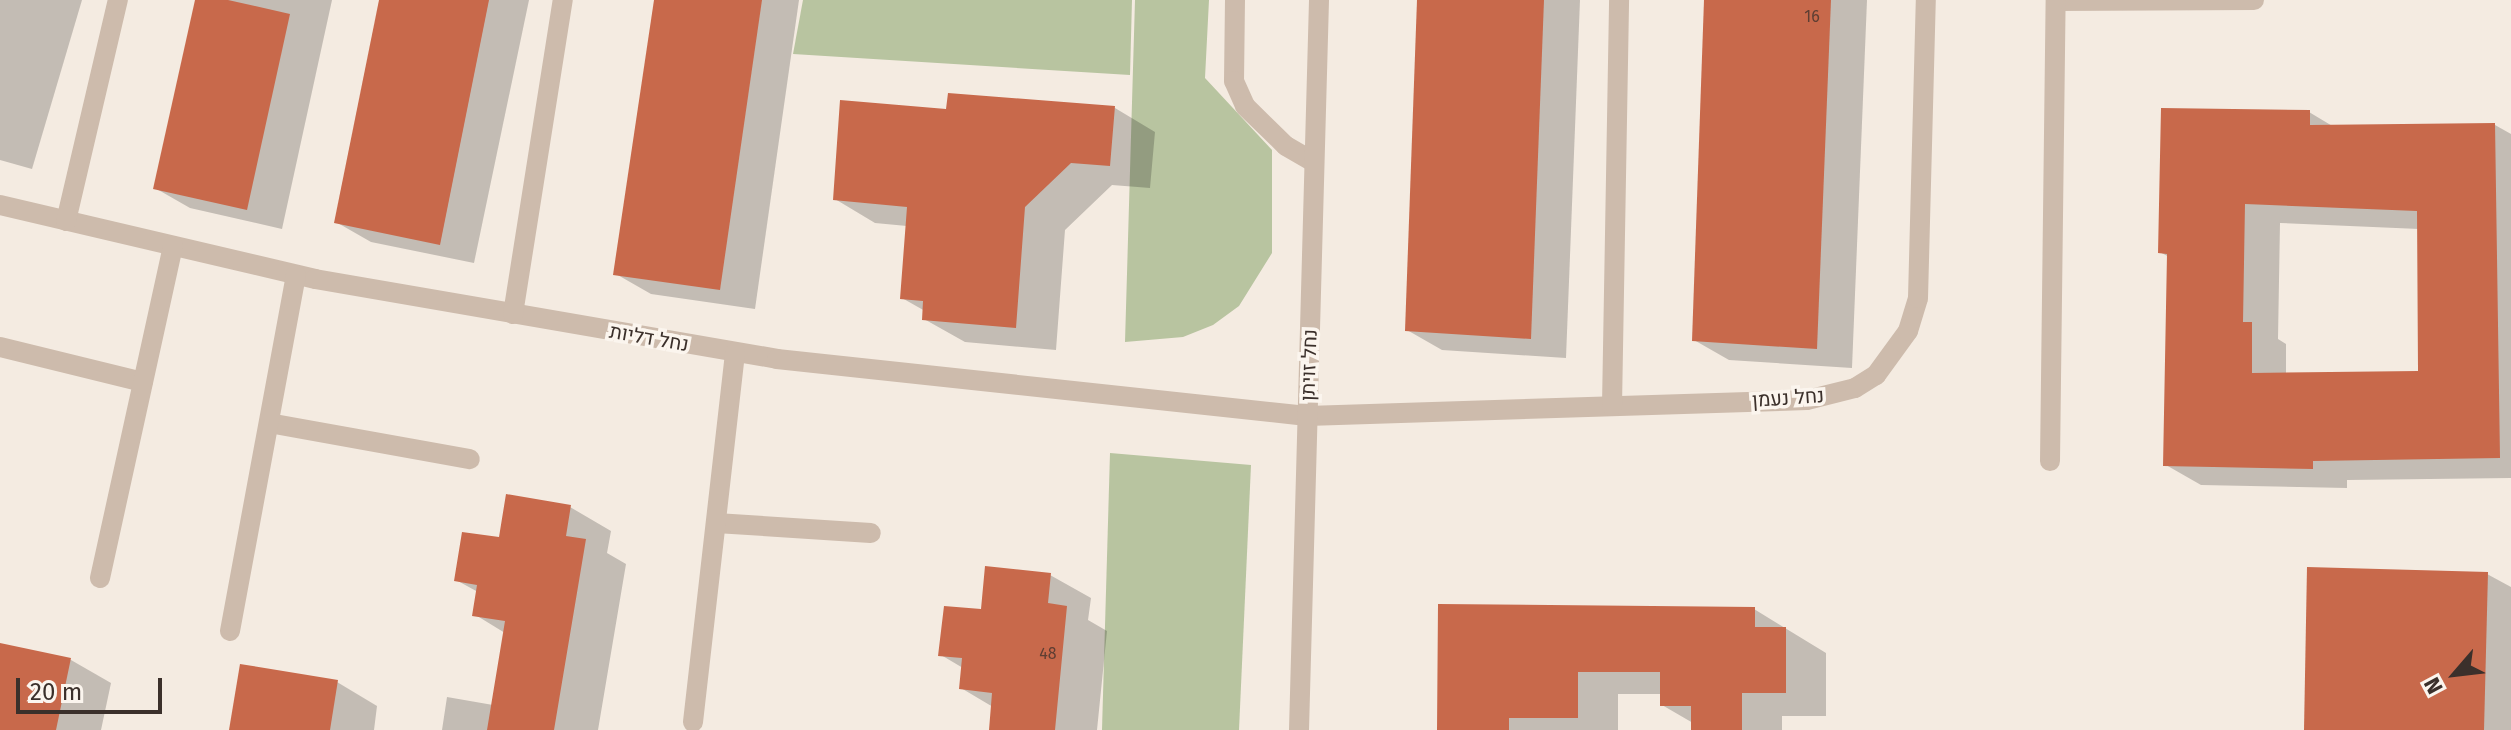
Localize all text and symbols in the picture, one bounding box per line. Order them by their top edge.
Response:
house number: 16 [1804,7,1820,27]
street label: נחל דליות [607,319,691,357]
street label: נחל זויתן [1296,329,1322,401]
street label: נחל נעמן [1751,384,1825,412]
north arrow [2415,634,2495,714]
house number: 48 [1039,644,1057,664]
scale bar [20,662,166,712]
text: N [2418,673,2449,698]
text: 20 m [30,678,82,706]

